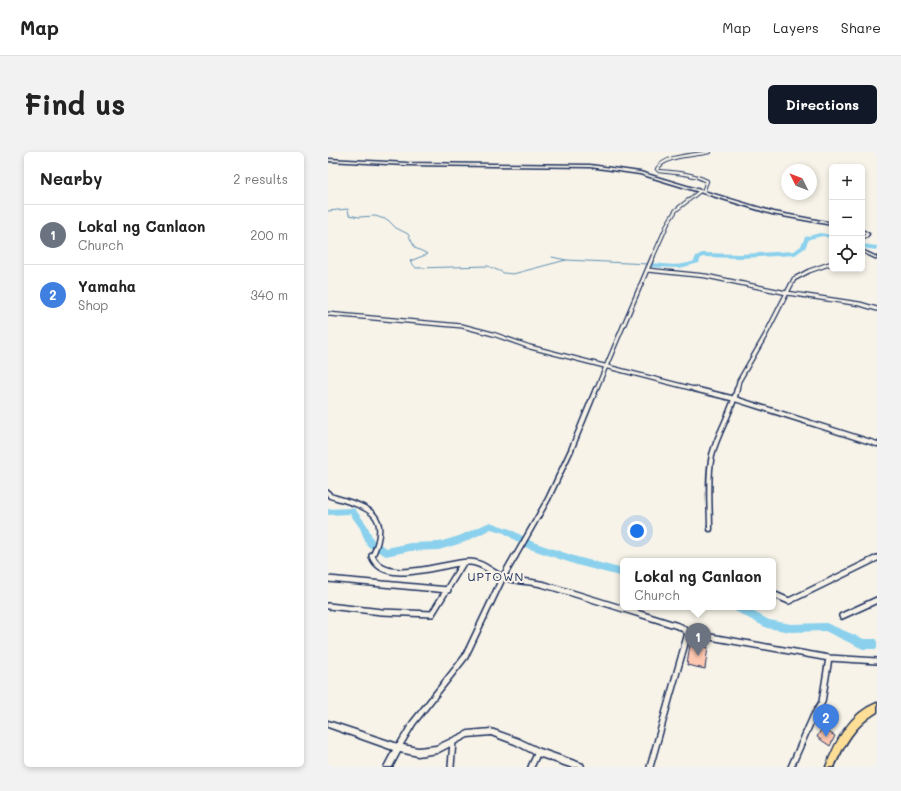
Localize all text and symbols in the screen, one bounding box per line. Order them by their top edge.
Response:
text: Map [20,15,59,40]
text: Map [722,18,751,37]
text: Layers [773,18,819,37]
text: Share [841,18,881,37]
button: Directions [768,85,877,124]
text: Find us [24,86,125,122]
north arrow [781,164,817,200]
map controls [829,164,865,272]
button: + [829,164,865,200]
text: Nearby [40,167,102,189]
text: 2 results [233,170,288,187]
button: − [829,200,865,236]
text: Lokal ng Canlaon [78,216,205,236]
text: 1 [50,226,56,243]
text: 200 m [250,226,288,243]
text: Church [78,236,123,253]
button: locate [829,236,865,272]
text: Yamaha [78,276,136,296]
text: 2 [49,286,57,303]
text: 340 m [250,286,288,303]
text: Shop [78,296,108,313]
your location [627,521,647,541]
popup [620,558,776,610]
text: Lokal ng Canlaon [634,566,762,586]
district label: UPTOWN [468,568,524,584]
text: Church [634,586,680,603]
pin: 1 [685,623,711,656]
pin: 2 [813,704,839,737]

